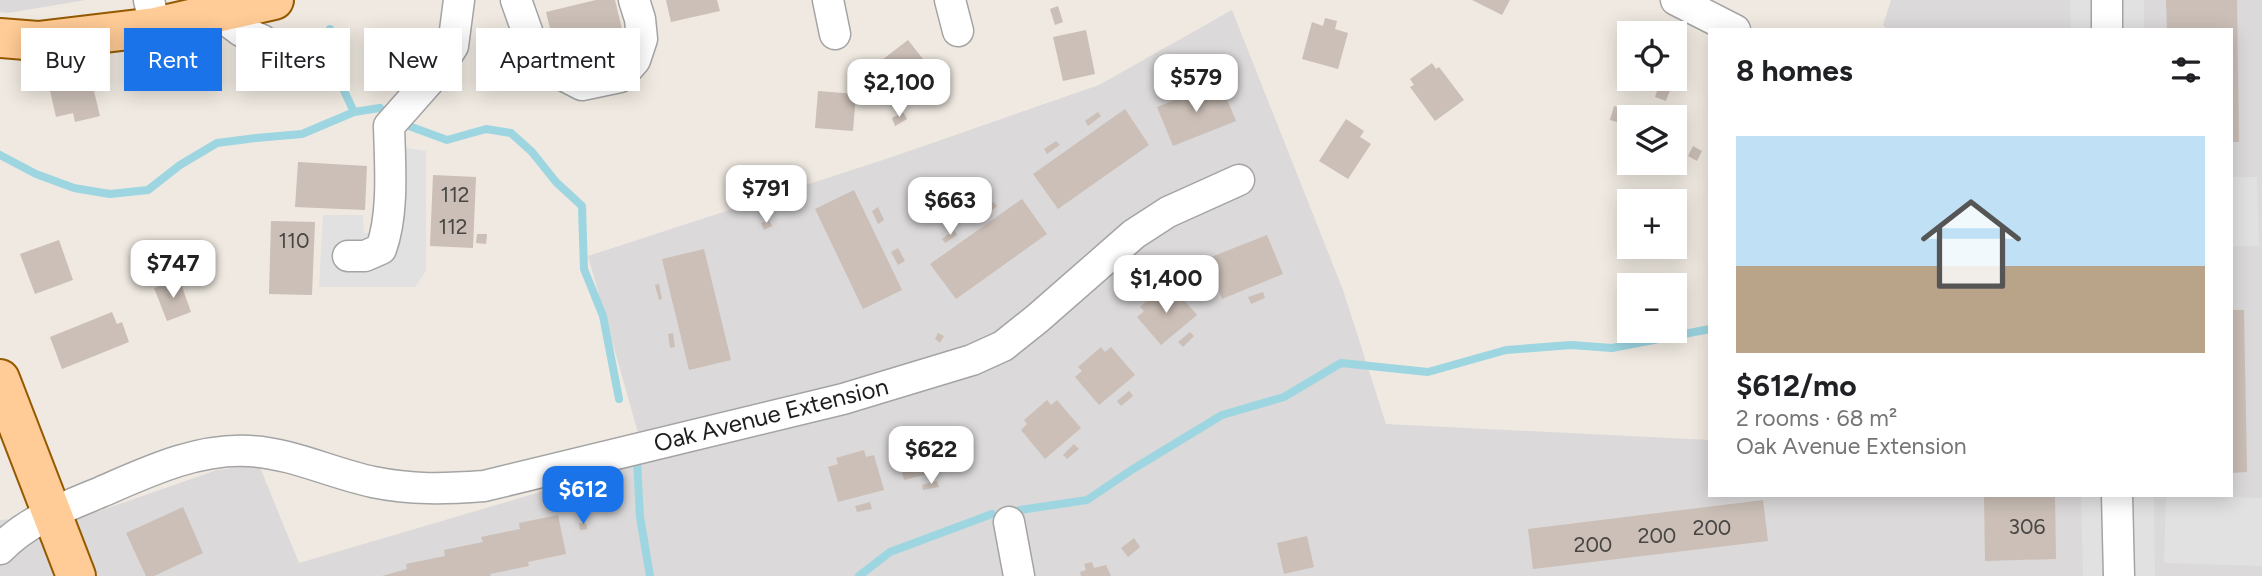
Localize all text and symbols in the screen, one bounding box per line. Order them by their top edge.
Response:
map controls [1617,21,1687,343]
button: locate [1617,21,1687,91]
chip: Buy [21,28,110,91]
chip: Rent [124,28,222,91]
chip: Filters [236,28,350,91]
chip: New [364,28,462,91]
chip: Apartment [476,28,640,91]
icon: filters [2167,51,2205,89]
text: 8 homes [1736,52,1853,89]
pin: $579 [1155,54,1237,114]
pin: $2,100 [842,60,956,119]
text: $579 [1170,63,1222,91]
text: $2,100 [863,68,935,96]
button: layers [1617,105,1687,175]
pin: $791 [725,166,807,225]
text: $791 [742,174,790,202]
pin: $663 [909,177,991,237]
icon: home [1908,181,2034,307]
house number: 112 [440,182,470,207]
text: $663 [924,186,976,214]
button: + [1617,189,1687,259]
house number: 112 [438,214,468,239]
house number: 110 [279,228,309,253]
pin: $747 [132,240,214,300]
text: $747 [147,249,199,277]
pin: $1,400 [1109,256,1223,315]
text: $1,400 [1130,264,1202,292]
button: − [1617,273,1687,343]
text: $612/mo [1736,367,1857,404]
street label: Oak Avenue Extension [651,371,891,458]
text: 2 rooms · 68 m² [1736,404,1897,432]
pin: $622 [890,426,972,486]
text: Oak Avenue Extension [1736,432,1967,460]
text: $622 [905,435,957,463]
pin: $612 [542,466,624,526]
text: $612 [558,475,608,503]
house number: 306 [2009,514,2045,539]
house number: 200 [1693,515,1731,540]
house number: 200 [1638,523,1676,548]
house number: 200 [1574,532,1612,557]

